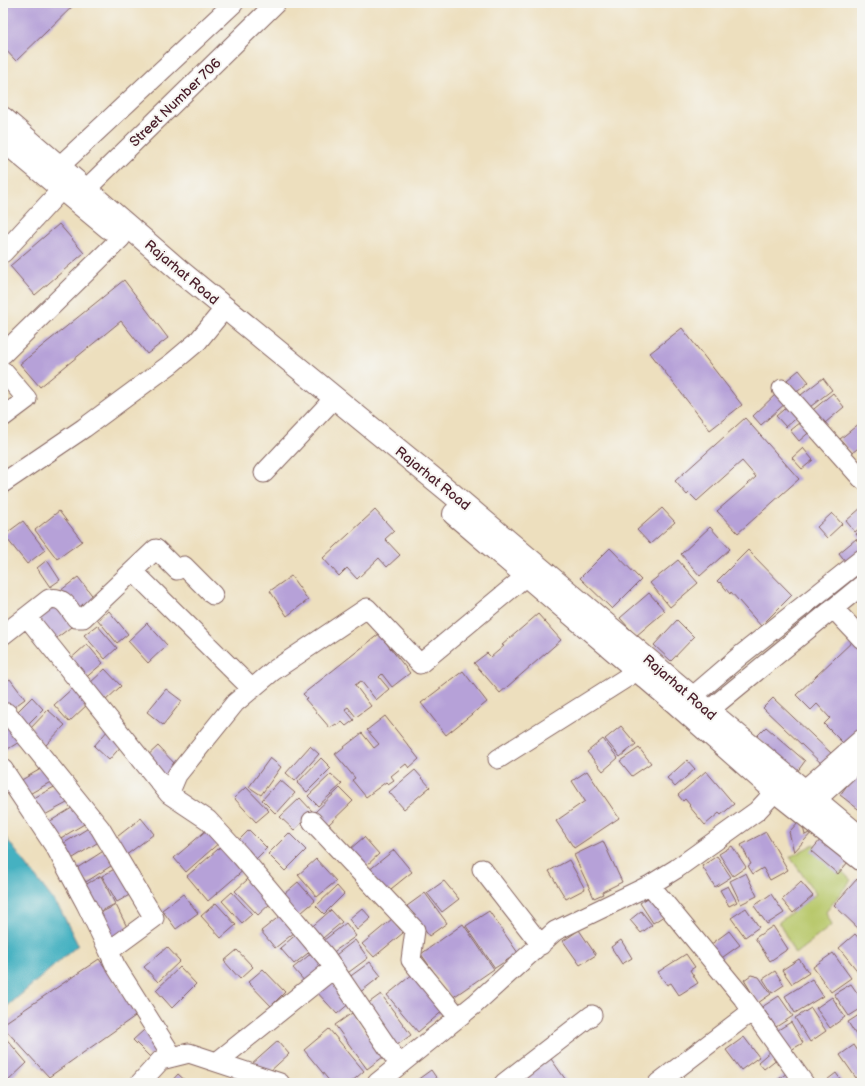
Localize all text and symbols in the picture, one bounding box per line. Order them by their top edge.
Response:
street label: Street Number 706 [126,54,225,150]
street label: Rajarhat Road [141,236,222,308]
street label: Rajarhat Road [392,443,474,514]
street label: Rajarhat Road [639,651,720,724]

